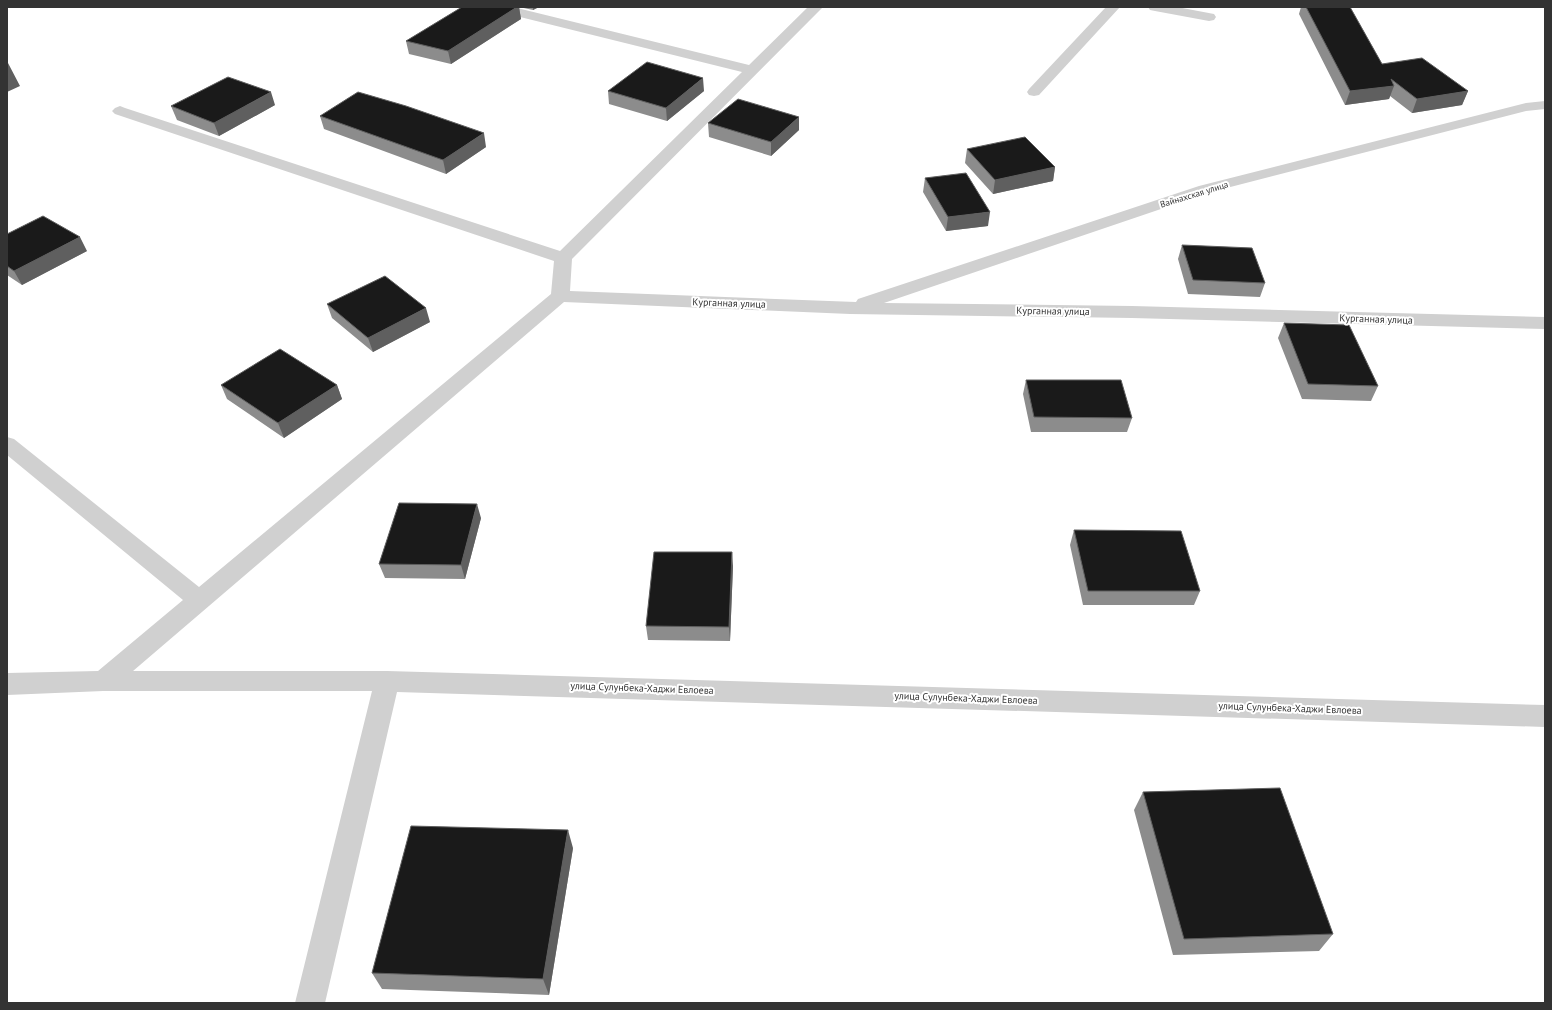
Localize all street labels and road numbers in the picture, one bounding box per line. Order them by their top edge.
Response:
street label: Вайнахская улица [1159,178,1229,210]
street label: Курганная улица [692,295,766,311]
street label: Курганная улица [1016,304,1090,318]
street label: Курганная улица [1339,311,1413,327]
street label: улица Сулунбека-Хаджи Евлоева [570,679,714,697]
street label: улица Сулунбека-Хаджи Евлоева [894,689,1038,707]
street label: улица Сулунбека-Хаджи Евлоева [1218,699,1362,717]

